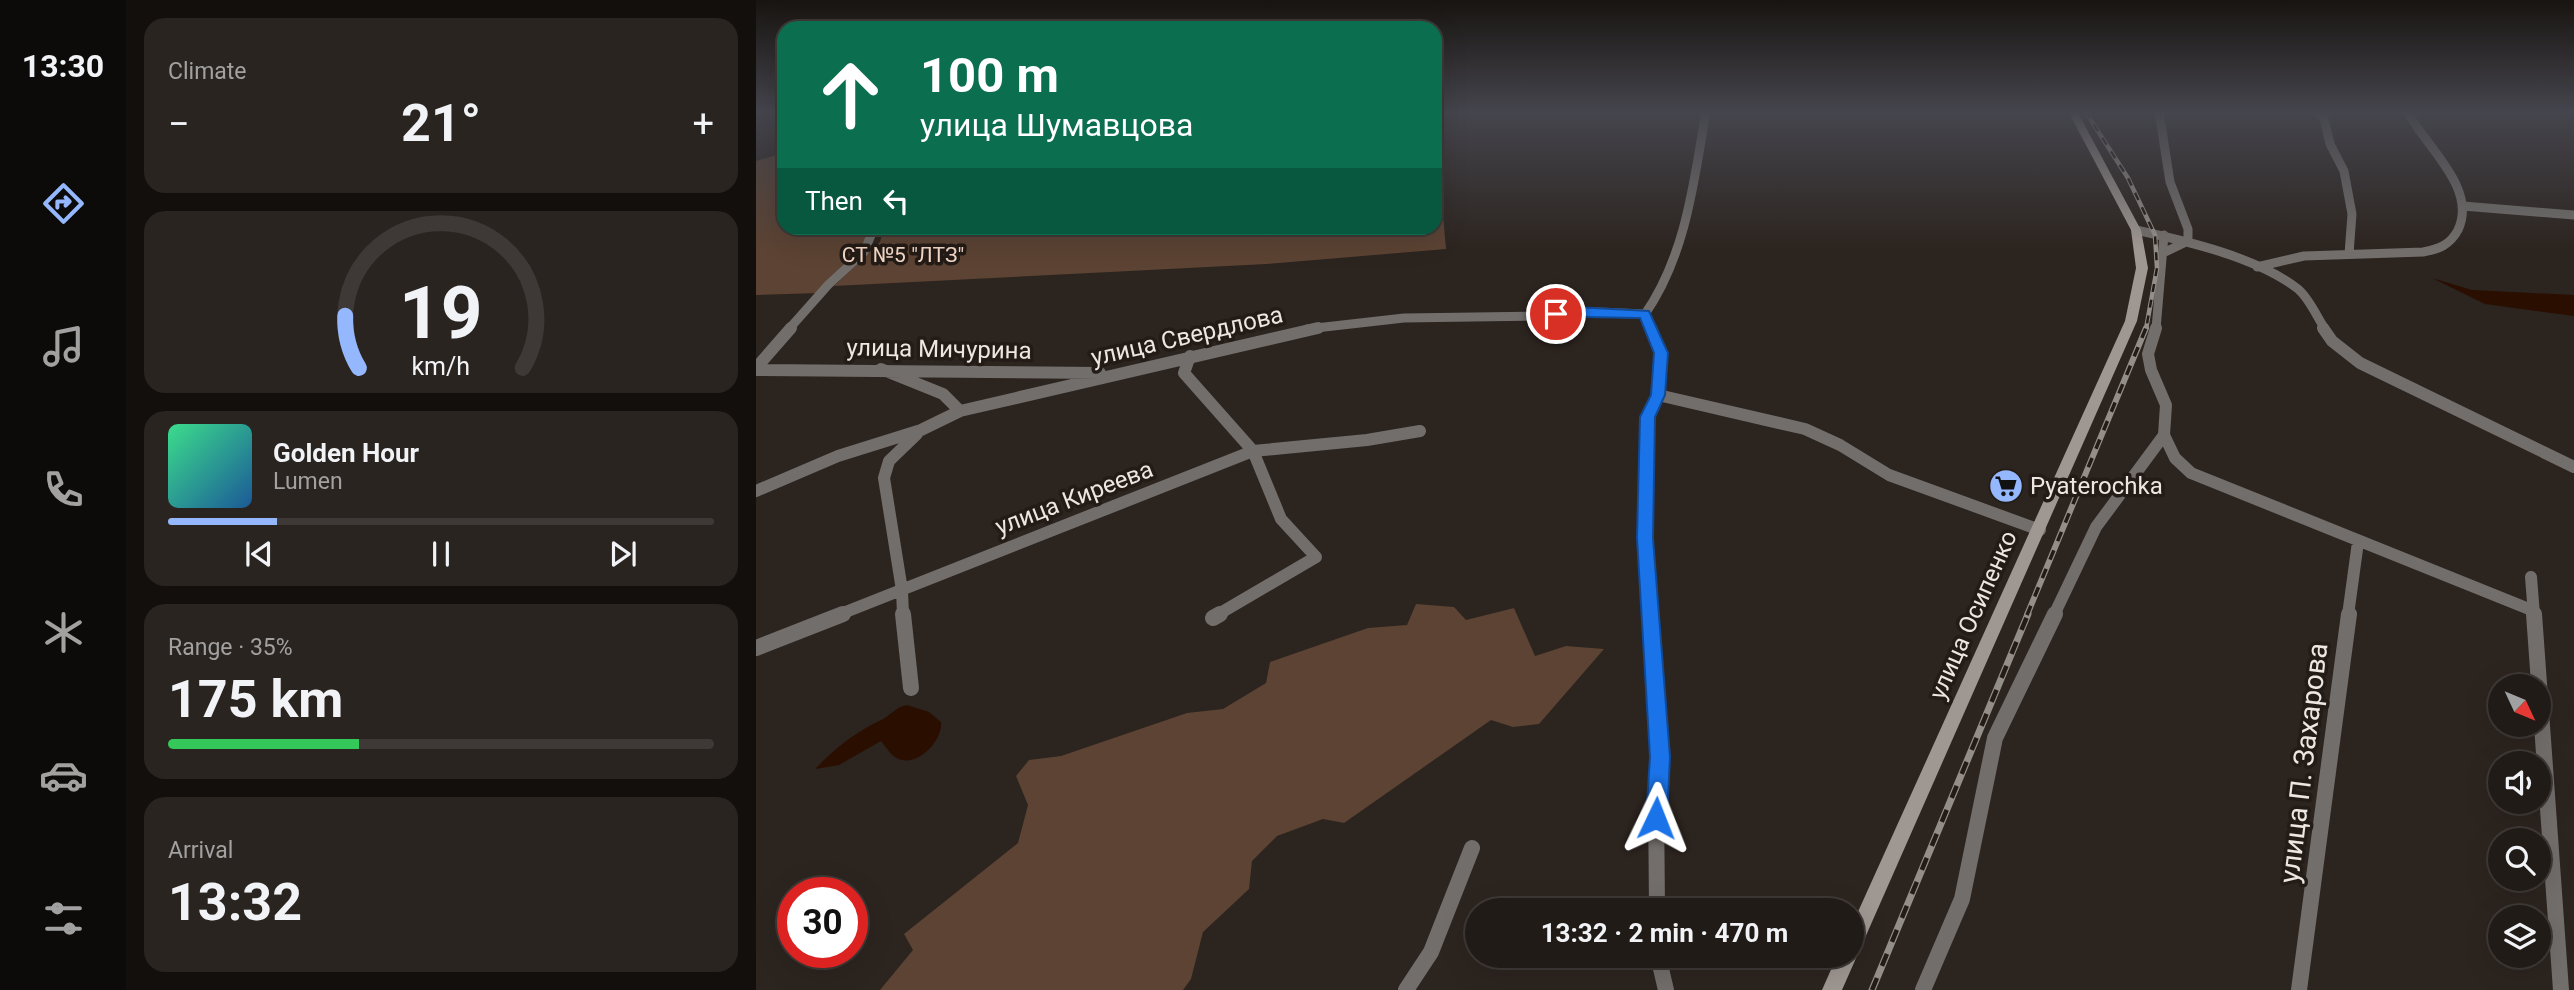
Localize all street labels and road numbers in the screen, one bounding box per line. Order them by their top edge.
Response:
street label: улица Свердлова [1088,300,1286,372]
street label: улица Мичурина [846,333,1032,365]
street label: улица Киреева [991,455,1157,541]
street label: улица Осипенко [1923,526,2023,704]
street label: улица П. Захарова [2272,641,2335,885]

